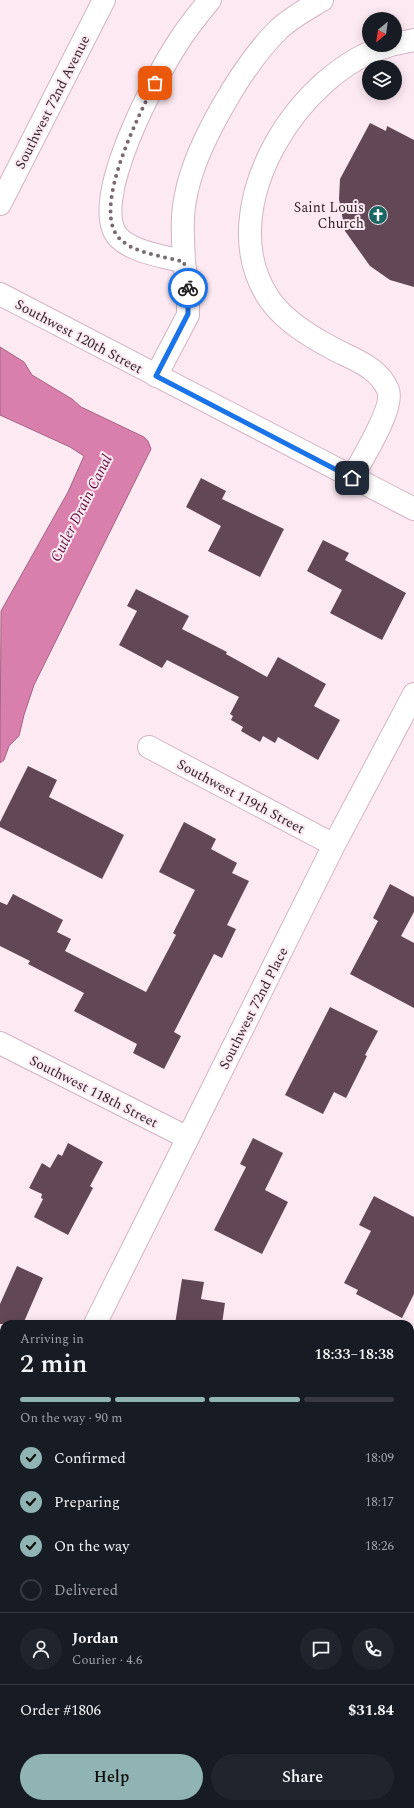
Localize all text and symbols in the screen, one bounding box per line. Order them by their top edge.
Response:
north arrow [362,12,402,52]
map controls [362,12,402,100]
street label: Southwest 72nd Avenue [10,32,95,173]
button: layers [362,60,402,100]
pin [138,66,172,100]
icon: bag [144,72,166,94]
place label: Saint Louis Church [294,197,364,234]
church icon: Saint Louis Church [367,204,389,226]
courier [168,268,208,308]
icon: bike [177,277,199,299]
street label: Southwest 120th Street [11,294,146,379]
water label: Cutler Drain Canal [44,450,119,566]
pin [335,461,369,495]
icon: home [341,467,363,489]
street label: Southwest 119th Street [173,754,308,839]
street label: Southwest 72nd Place [214,943,293,1073]
street label: Southwest 118th Street [26,1050,162,1133]
text: Arriving in [20,1329,84,1349]
text: 18:33–18:38 [314,1343,394,1366]
text: 2 min [20,1344,87,1384]
text: On the way · 90 m [20,1408,123,1428]
icon: check [20,1447,42,1469]
text: Confirmed [54,1447,126,1470]
text: 18:09 [365,1448,394,1468]
icon: check [20,1491,42,1513]
text: Preparing [54,1491,120,1514]
text: 18:17 [365,1492,394,1512]
icon: check [20,1535,42,1557]
text: On the way [54,1535,129,1558]
text: 18:26 [365,1536,394,1556]
text: Delivered [54,1579,118,1602]
text: Jordan [72,1627,119,1650]
button: person [20,1628,62,1670]
button: chat [300,1628,342,1670]
button: phone [352,1628,394,1670]
text: Courier · 4.6 [72,1650,142,1670]
text: Order #1806 [20,1699,101,1722]
text: $31.84 [348,1699,394,1722]
button: Help [20,1754,203,1800]
button: Share [211,1754,394,1800]

